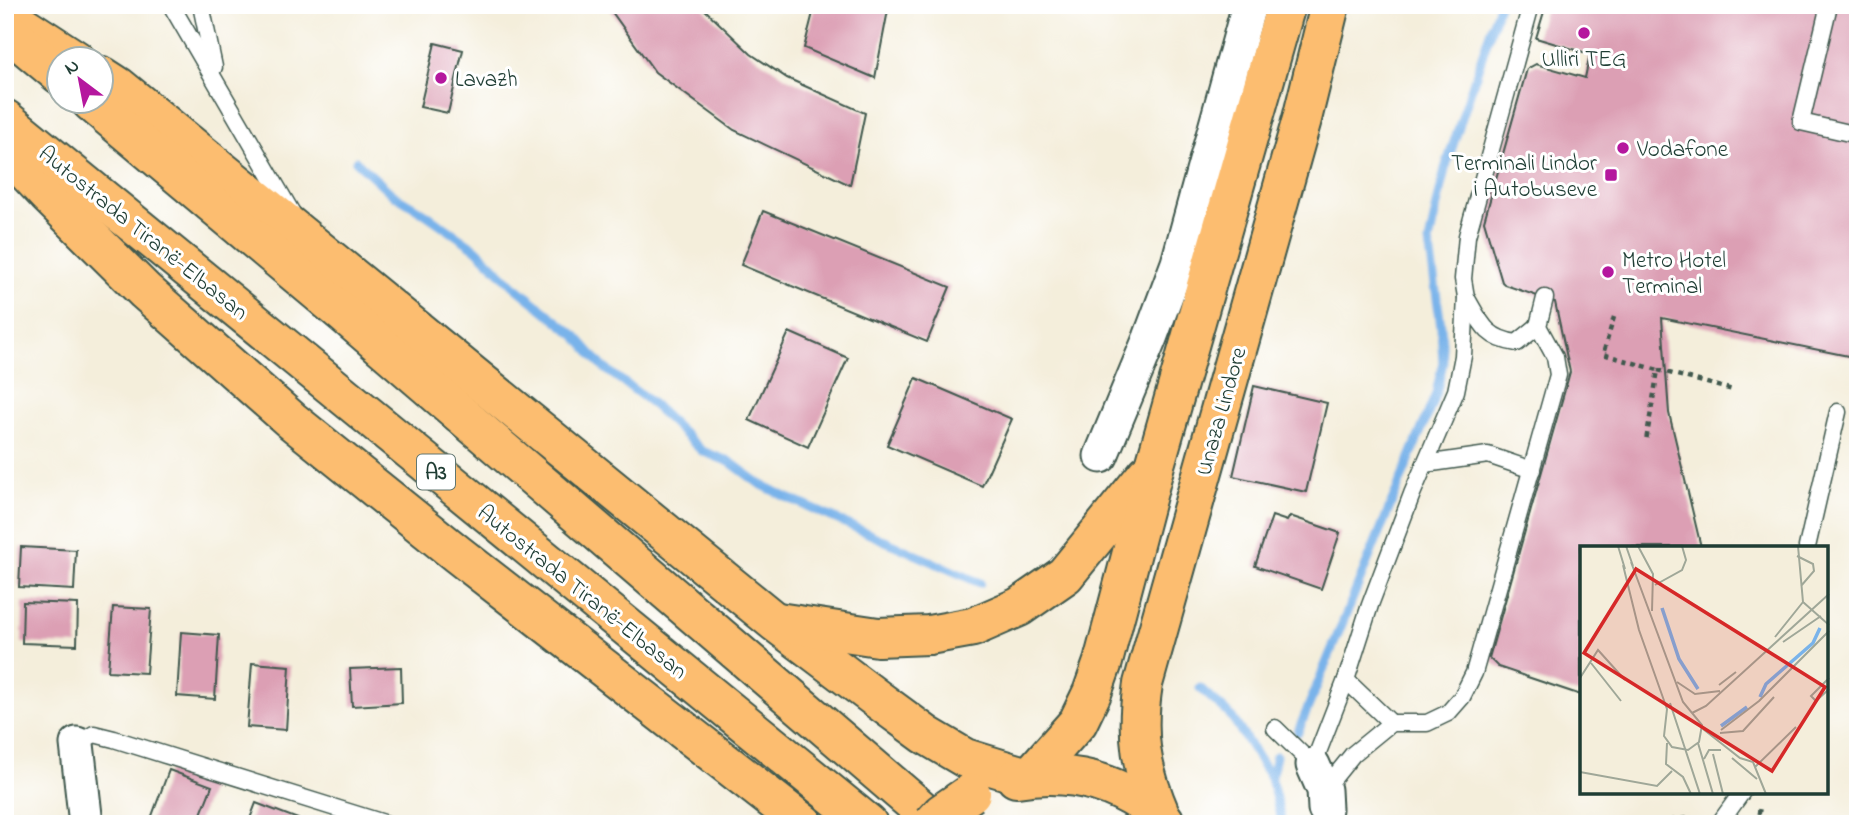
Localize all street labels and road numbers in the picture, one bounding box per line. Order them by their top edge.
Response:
street label: Autostrada Tiranë-Elbasan [30,139,255,329]
street label: Unaza Lindore [1188,343,1257,480]
road number: A3 [417,454,455,490]
street label: Autostrada Tiranë-Elbasan [469,498,694,688]

